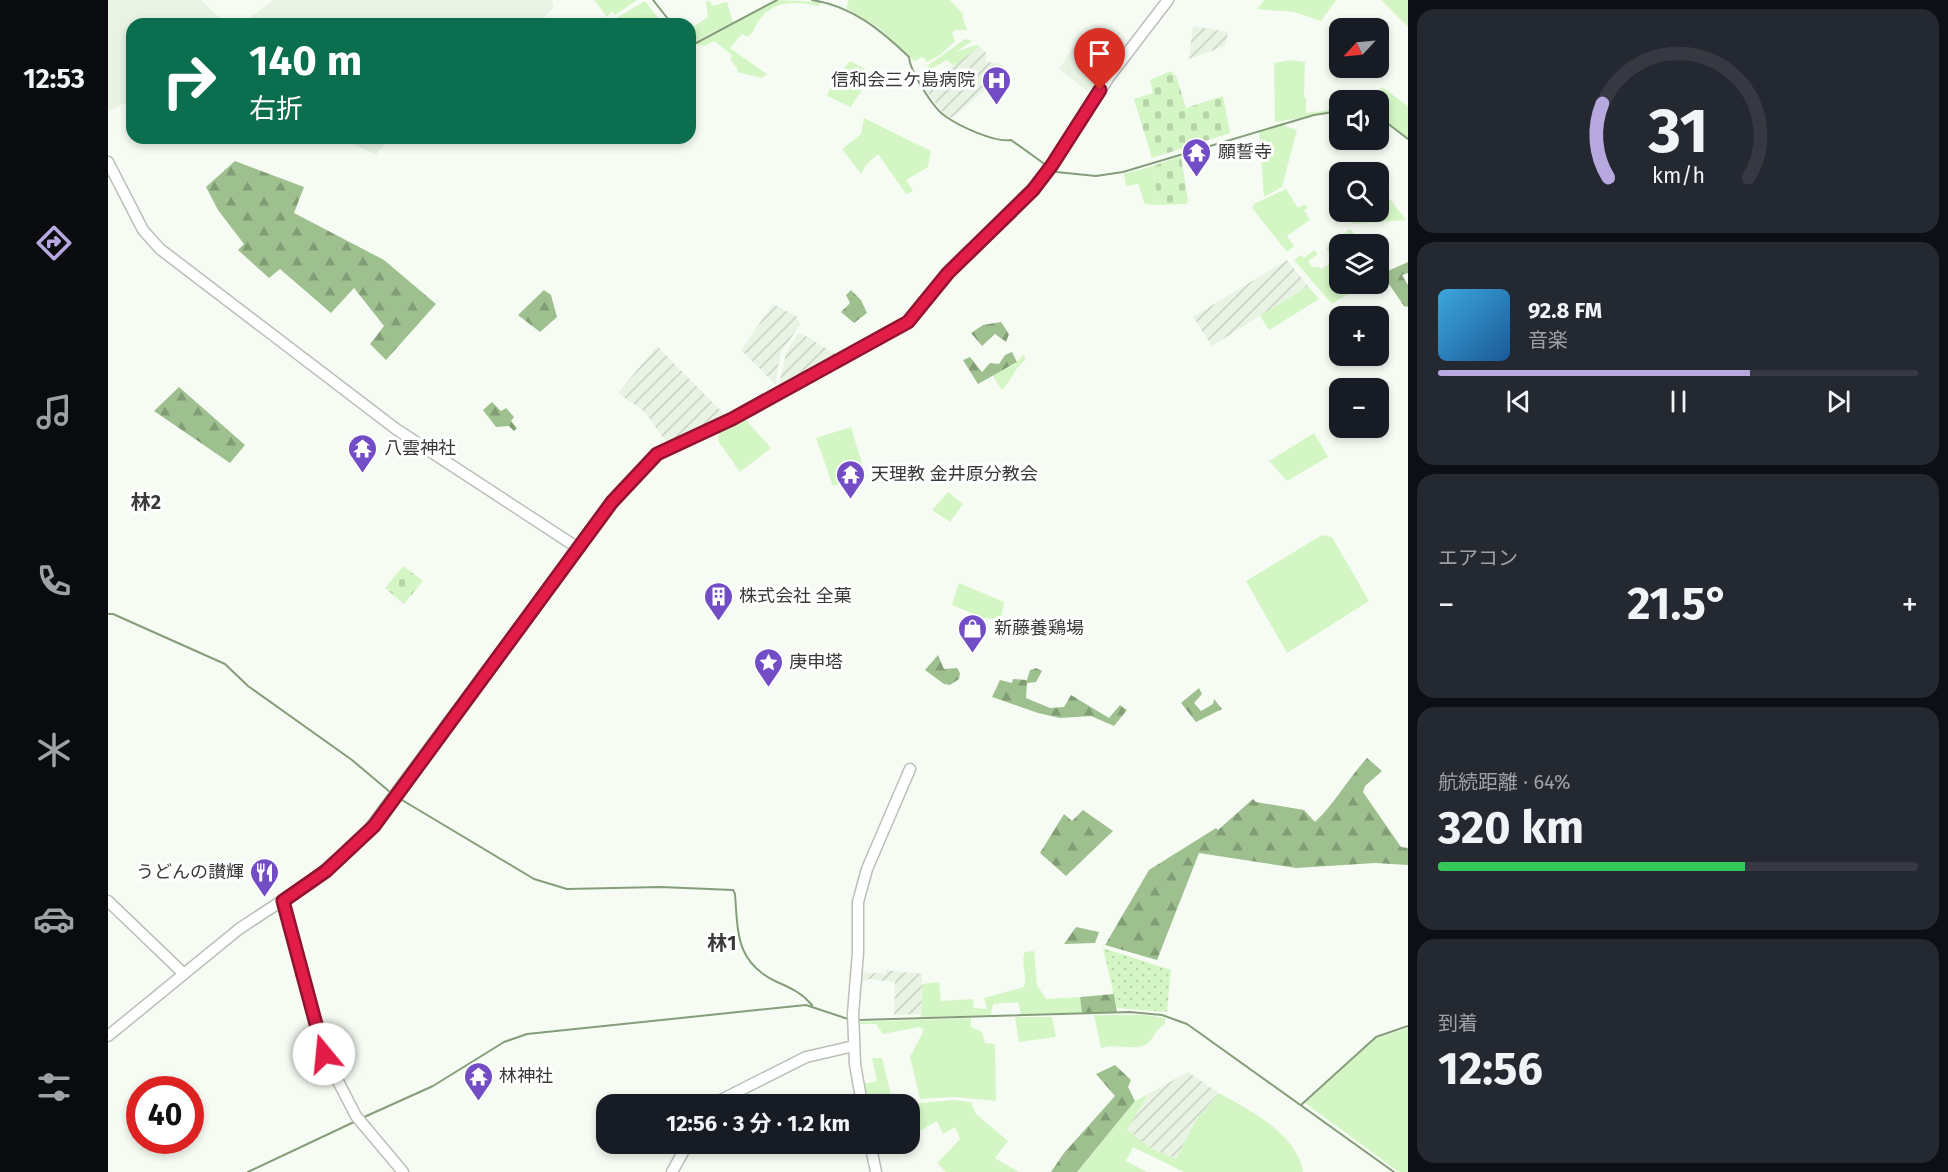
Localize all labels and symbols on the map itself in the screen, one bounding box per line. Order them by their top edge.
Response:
north arrow [1329,18,1389,78]
pin [1074,28,1125,90]
hospital icon: 信和会三ケ島病院 [980,64,1012,106]
place label: 信和会三ケ島病院 [831,69,975,91]
temple icon: 願誓寺 [1181,136,1213,178]
place label: 願誓寺 [1218,141,1272,163]
temple icon: 八雲神社 [347,432,379,474]
place label: 八雲神社 [384,437,456,459]
temple icon: 天理教 金井原分教会 [834,458,866,500]
place label: 天理教 金井原分教会 [871,463,1038,485]
district label: 林2 [131,490,161,514]
building icon: 株式会社 全菓 [702,580,734,622]
place label: 株式会社 全菓 [739,585,852,607]
shop icon: 新藤養鶏場 [957,612,989,654]
place label: 新藤養鶏場 [994,617,1084,639]
place icon: 庚申塔 [752,646,784,688]
place label: 庚申塔 [789,651,843,673]
restaurant icon: うどんの讃輝 [249,856,281,898]
place label: うどんの讃輝 [136,861,244,883]
district label: 林1 [707,931,737,955]
position arrow [292,1022,356,1086]
temple icon: 林神社 [462,1060,494,1102]
place label: 林神社 [499,1065,553,1087]
speed limit sign: 40 [126,1076,204,1154]

